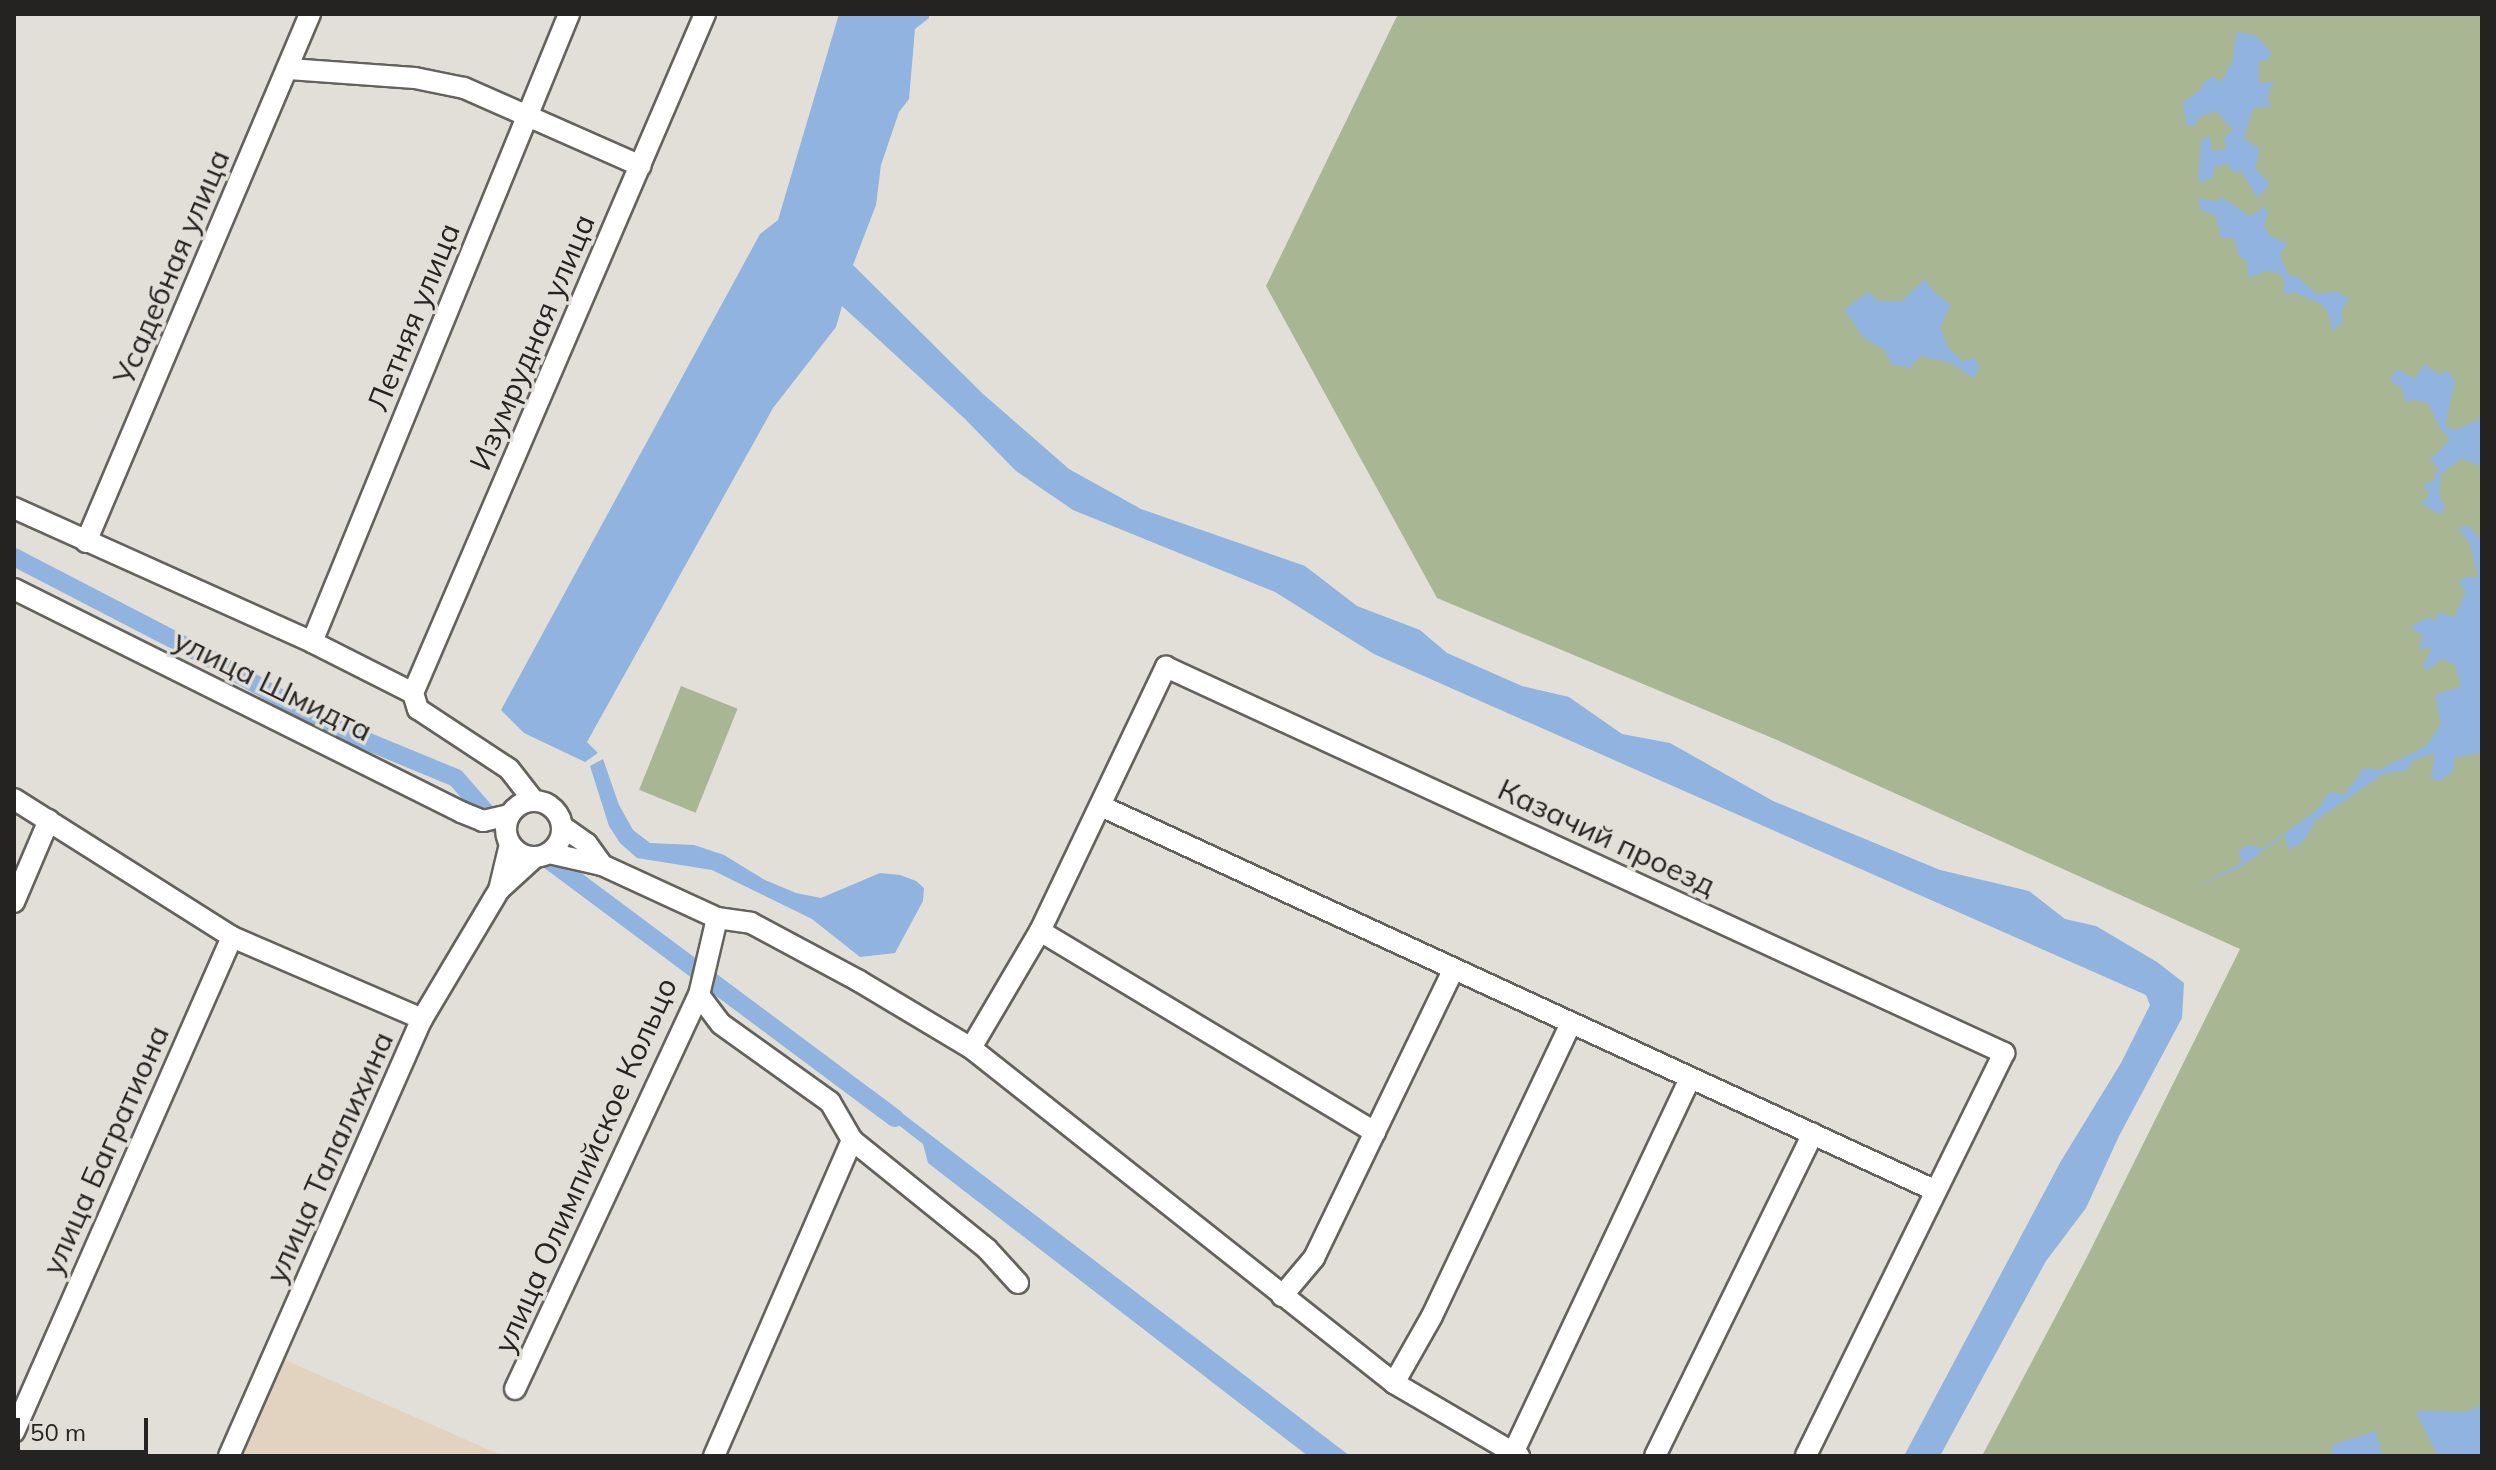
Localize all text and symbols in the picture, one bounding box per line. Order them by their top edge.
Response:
street label: Усадебная улица [105,144,237,390]
street label: Изумрудная улица [462,209,602,475]
street label: Летняя улица [359,218,467,416]
street label: улица Шмидта [168,621,378,749]
street label: Казачий проезд [1492,771,1722,903]
street label: улица Олимпийское Кольцо [486,972,684,1358]
street label: улица Багратиона [34,1020,176,1280]
street label: улица Талалихина [257,1026,401,1288]
scale bar [20,1402,152,1452]
text: 50 m [30,1417,86,1447]

